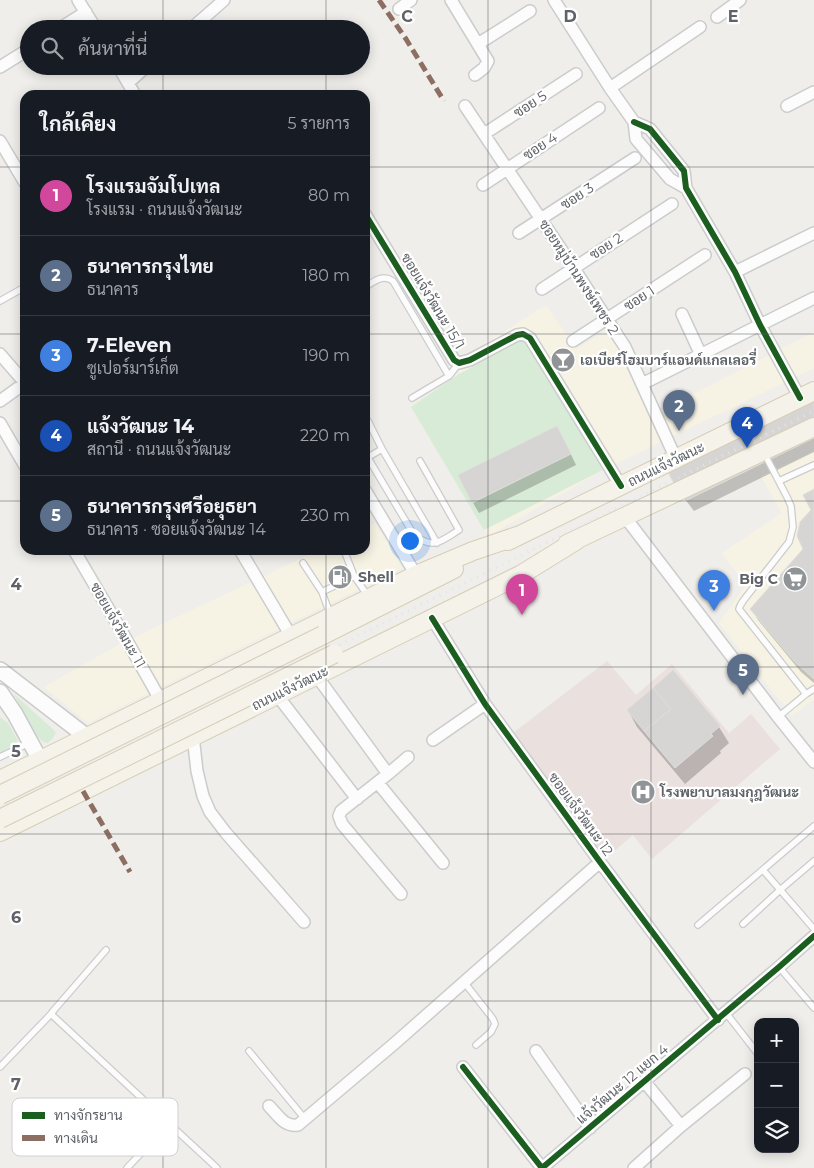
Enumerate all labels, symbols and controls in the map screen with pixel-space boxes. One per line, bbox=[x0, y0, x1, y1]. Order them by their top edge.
text: C bbox=[401, 7, 413, 26]
text: D bbox=[563, 7, 577, 26]
text: E bbox=[728, 7, 738, 26]
search box bbox=[20, 20, 370, 75]
icon: search bbox=[38, 34, 66, 62]
text: ค้นหาที่นี่ bbox=[78, 37, 147, 60]
street label: ซอย 5 bbox=[510, 86, 550, 121]
text: ใกล้เคียง bbox=[40, 111, 116, 136]
text: 5 รายการ bbox=[287, 114, 350, 133]
street label: ซอย 4 bbox=[519, 128, 561, 164]
text: โรงแรมจัมโปเทล bbox=[87, 175, 220, 198]
street label: ซอย 3 bbox=[557, 178, 597, 213]
text: 1 bbox=[53, 186, 59, 205]
text: 80 m bbox=[308, 186, 350, 205]
text: โรงแรม · ถนนแจ้งวัฒนะ bbox=[87, 200, 243, 219]
street label: ซอยหมู่บ้านพงษ์เพชร 2 bbox=[534, 216, 623, 339]
street label: ซอย 2 bbox=[586, 228, 626, 263]
street label: ซอยแจ้งวัฒนะ 15/1 bbox=[397, 250, 469, 352]
text: ธนาคารกรุงไทย bbox=[87, 255, 214, 278]
text: 2 bbox=[51, 266, 61, 285]
text: 180 m bbox=[302, 266, 350, 285]
text: ธนาคาร bbox=[87, 280, 139, 299]
street label: ซอย 1 bbox=[620, 281, 658, 315]
text: 7-Eleven bbox=[87, 334, 172, 357]
text: 3 bbox=[51, 346, 61, 365]
text: 190 m bbox=[303, 346, 350, 365]
bar icon: เอเบียร์โฮมบาร์แอนด์แกลเลอรี่ bbox=[550, 347, 576, 373]
place label: เอเบียร์โฮมบาร์แอนด์แกลเลอรี่ bbox=[580, 348, 757, 369]
text: ซูเปอร์มาร์เก็ต bbox=[87, 359, 179, 378]
pin: 2 bbox=[663, 390, 695, 431]
pin: 4 bbox=[731, 407, 763, 448]
text: แจ้งวัฒนะ 14 bbox=[87, 415, 194, 438]
text: 4 bbox=[50, 426, 62, 445]
text: 220 m bbox=[300, 426, 350, 445]
street label: ถนนแจ้งวัฒนะ bbox=[625, 438, 707, 490]
text: สถานี · ถนนแจ้งวัฒนะ bbox=[87, 440, 231, 459]
text: ธนาคารกรุงศรีอยุธยา bbox=[87, 495, 257, 518]
text: 5 bbox=[51, 506, 61, 525]
text: 230 m bbox=[300, 506, 350, 525]
text: ธนาคาร · ซอยแจ้งวัฒนะ 14 bbox=[87, 520, 266, 539]
your location bbox=[397, 528, 423, 554]
fuel station icon: Shell bbox=[327, 564, 353, 590]
supermarket icon: Big C bbox=[782, 566, 808, 592]
place label: Shell bbox=[358, 568, 394, 586]
pin: 3 bbox=[698, 570, 730, 611]
place label: Big C bbox=[739, 570, 778, 588]
pin: 1 bbox=[506, 574, 538, 615]
text: 4 bbox=[10, 575, 22, 594]
street label: ซอยแจ้งวัฒนะ 11 bbox=[86, 579, 150, 671]
pin: 5 bbox=[727, 654, 759, 695]
street label: ถนนแจ้งวัฒนะ bbox=[249, 662, 331, 714]
text: 5 bbox=[11, 742, 21, 761]
street label: ซอยแจ้งวัฒนะ 12 bbox=[545, 769, 617, 859]
hospital icon: โรงพยาบาลมงกุฎวัฒนะ bbox=[630, 779, 656, 805]
place label: โรงพยาบาลมงกุฎวัฒนะ bbox=[659, 783, 799, 803]
text: 6 bbox=[11, 908, 21, 927]
map controls bbox=[754, 1018, 799, 1153]
button: + bbox=[754, 1018, 799, 1063]
street label: แจ้งวัฒนะ 12 แยก 4 bbox=[572, 1040, 672, 1128]
button: − bbox=[754, 1063, 799, 1108]
text: 7 bbox=[11, 1075, 21, 1094]
legend bbox=[12, 1098, 178, 1156]
text: ทางจักรยาน bbox=[54, 1106, 123, 1124]
button: layers bbox=[754, 1108, 799, 1153]
text: ทางเดิน bbox=[54, 1129, 98, 1147]

